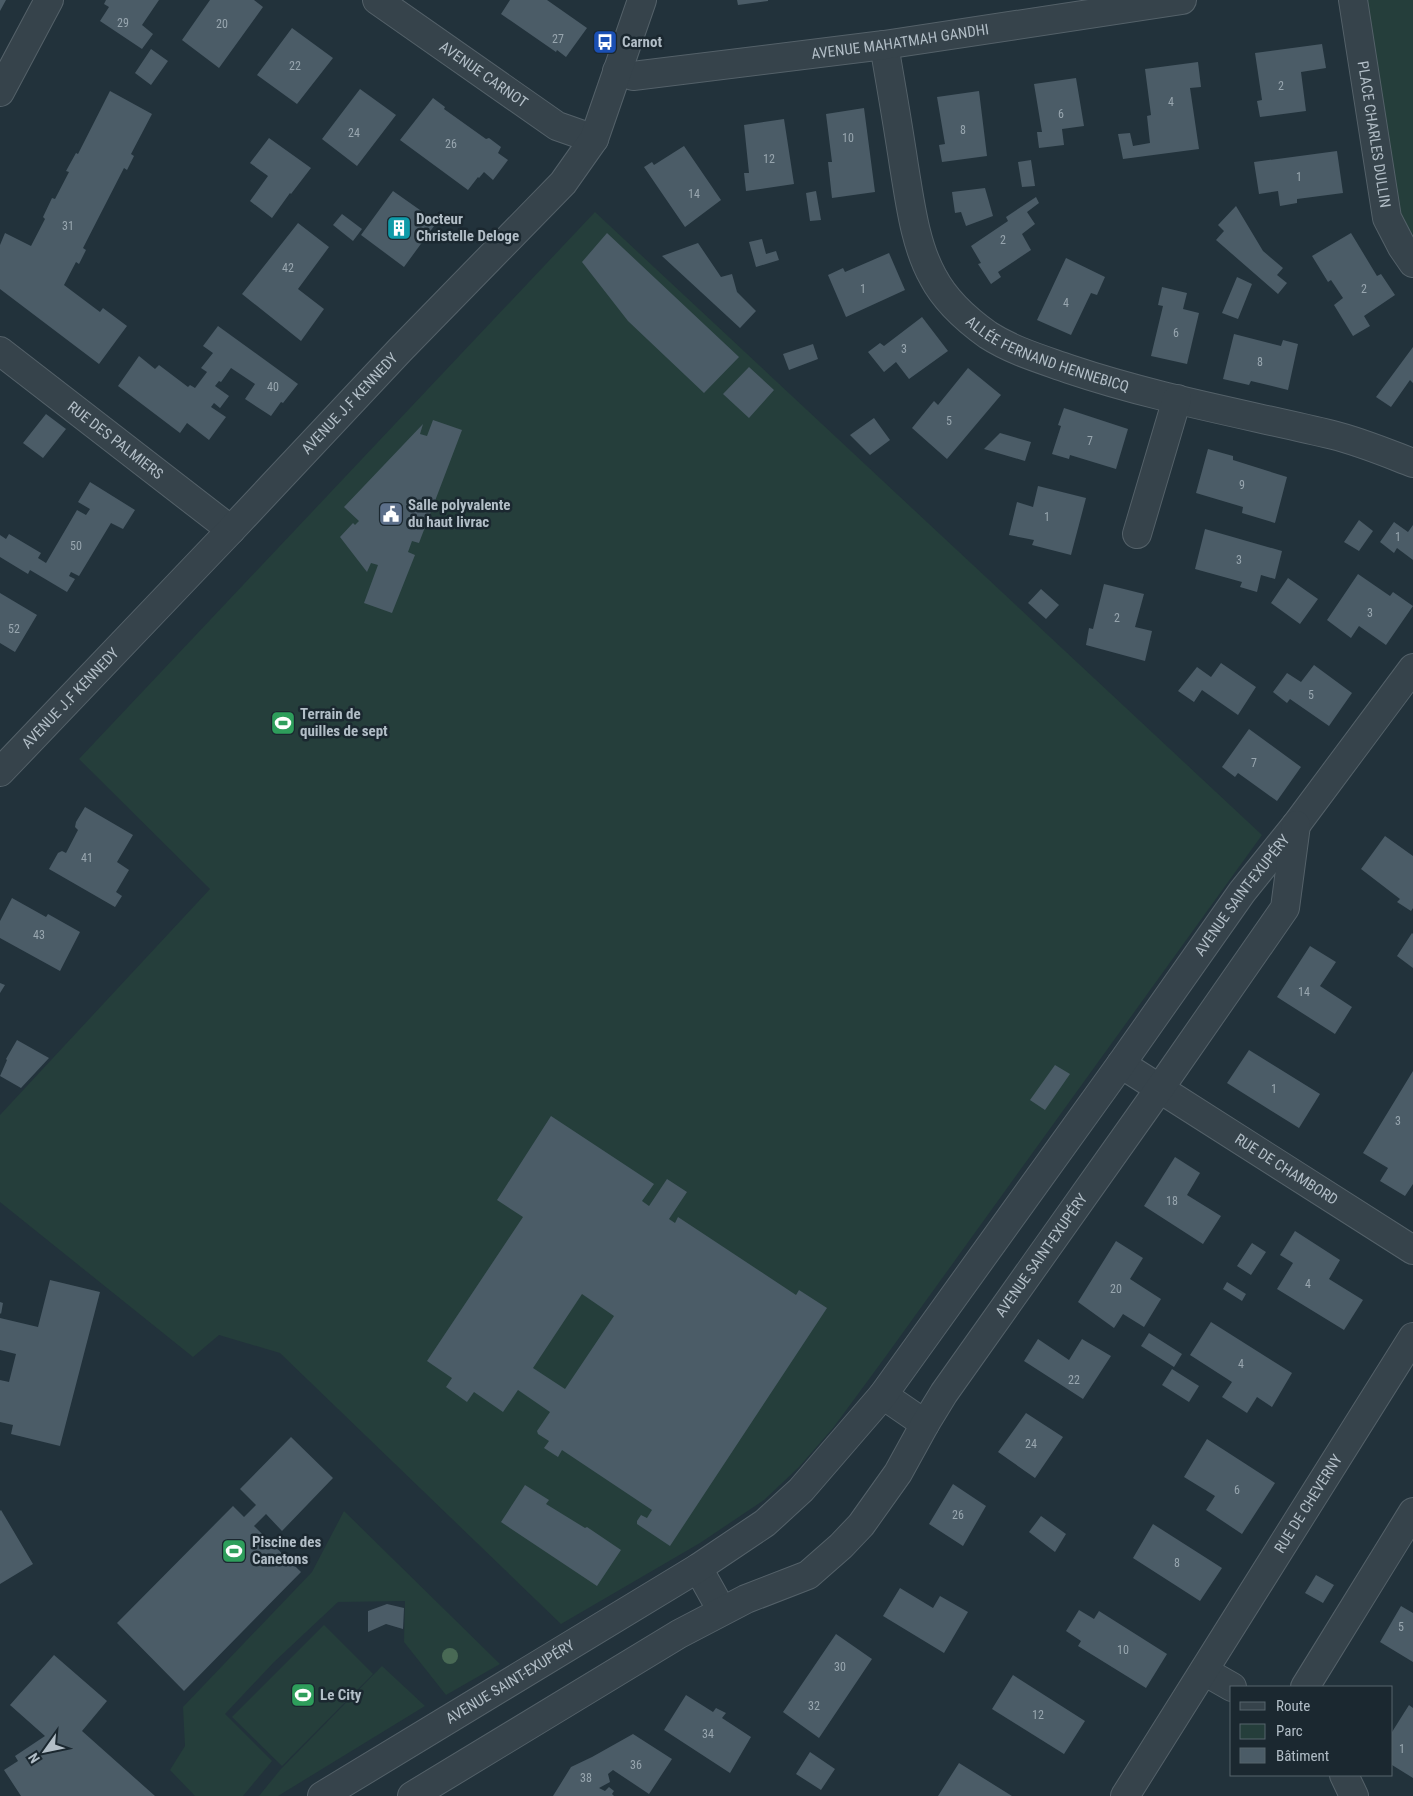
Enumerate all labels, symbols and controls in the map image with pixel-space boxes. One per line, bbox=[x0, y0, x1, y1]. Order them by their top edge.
house number: 29 bbox=[117, 16, 129, 30]
house number: 20 bbox=[216, 17, 228, 31]
street label: AVENUE MAHATMAH GANDHI bbox=[810, 20, 990, 63]
bus stop icon: Carnot bbox=[592, 29, 618, 55]
house number: 27 bbox=[552, 32, 564, 46]
place label: Carnot bbox=[622, 33, 662, 51]
street label: AVENUE CARNOT bbox=[436, 37, 531, 112]
house number: 22 bbox=[289, 59, 301, 73]
street label: PLACE CHARLES DULLIN bbox=[1354, 60, 1394, 209]
house number: 2 bbox=[1278, 79, 1284, 93]
house number: 4 bbox=[1168, 95, 1174, 109]
house number: 6 bbox=[1058, 107, 1064, 121]
house number: 8 bbox=[960, 123, 966, 137]
house number: 24 bbox=[348, 126, 360, 140]
house number: 10 bbox=[842, 131, 854, 145]
house number: 26 bbox=[445, 137, 457, 151]
house number: 12 bbox=[763, 152, 775, 166]
house number: 1 bbox=[1296, 170, 1302, 184]
house number: 14 bbox=[688, 187, 700, 201]
place label: Docteur Christelle Deloge bbox=[416, 210, 519, 245]
building icon: Docteur Christelle Deloge bbox=[386, 215, 412, 241]
house number: 31 bbox=[62, 219, 74, 233]
house number: 2 bbox=[1000, 233, 1006, 247]
house number: 42 bbox=[282, 261, 294, 275]
house number: 1 bbox=[860, 282, 866, 296]
house number: 2 bbox=[1361, 282, 1367, 296]
house number: 4 bbox=[1063, 296, 1069, 310]
street label: ALLÉE FERNAND HENNEBICQ bbox=[962, 312, 1131, 396]
house number: 6 bbox=[1173, 326, 1179, 340]
house number: 3 bbox=[901, 342, 907, 356]
street label: AVENUE J.F KENNEDY bbox=[298, 349, 402, 458]
house number: 8 bbox=[1257, 355, 1263, 369]
house number: 40 bbox=[267, 380, 279, 394]
street label: RUE DES PALMIERS bbox=[64, 398, 167, 483]
house number: 5 bbox=[946, 414, 952, 428]
house number: 7 bbox=[1087, 434, 1093, 448]
house number: 9 bbox=[1239, 478, 1245, 492]
place label: Salle polyvalente du haut livrac bbox=[408, 496, 511, 531]
public building icon: Salle polyvalente du haut livrac bbox=[378, 501, 404, 527]
house number: 1 bbox=[1044, 510, 1050, 524]
house number: 1 bbox=[1395, 530, 1401, 544]
house number: 50 bbox=[70, 539, 82, 553]
house number: 3 bbox=[1236, 553, 1242, 567]
house number: 3 bbox=[1367, 606, 1373, 620]
house number: 2 bbox=[1114, 611, 1120, 625]
house number: 52 bbox=[8, 622, 20, 636]
street label: AVENUE J.F KENNEDY bbox=[18, 644, 123, 752]
house number: 5 bbox=[1308, 688, 1314, 702]
place label: Terrain de quilles de sept bbox=[300, 705, 388, 740]
sports icon: Terrain de quilles de sept bbox=[270, 710, 296, 736]
house number: 7 bbox=[1251, 756, 1257, 770]
street label: AVENUE SAINT-EXUPÉRY bbox=[1191, 831, 1294, 960]
house number: 41 bbox=[81, 851, 93, 865]
house number: 43 bbox=[33, 928, 45, 942]
house number: 14 bbox=[1298, 985, 1310, 999]
house number: 1 bbox=[1271, 1082, 1277, 1096]
house number: 3 bbox=[1395, 1114, 1401, 1128]
street label: RUE DE CHAMBORD bbox=[1231, 1130, 1341, 1209]
street label: AVENUE SAINT-EXUPÉRY bbox=[992, 1190, 1091, 1321]
house number: 18 bbox=[1166, 1194, 1178, 1208]
house number: 4 bbox=[1305, 1277, 1311, 1291]
house number: 20 bbox=[1110, 1282, 1122, 1296]
house number: 4 bbox=[1238, 1357, 1244, 1371]
house number: 22 bbox=[1068, 1373, 1080, 1387]
house number: 24 bbox=[1025, 1437, 1037, 1451]
street label: RUE DE CHEVERNY bbox=[1271, 1451, 1346, 1556]
house number: 6 bbox=[1234, 1483, 1240, 1497]
house number: 26 bbox=[952, 1508, 964, 1522]
place label: Piscine des Canetons bbox=[252, 1533, 321, 1568]
sports icon: Piscine des Canetons bbox=[221, 1538, 247, 1564]
house number: 8 bbox=[1174, 1556, 1180, 1570]
house number: 5 bbox=[1398, 1620, 1404, 1634]
street label: AVENUE SAINT-EXUPÉRY bbox=[443, 1636, 578, 1728]
house number: 10 bbox=[1117, 1643, 1129, 1657]
house number: 30 bbox=[834, 1660, 846, 1674]
sports icon: Le City bbox=[290, 1682, 316, 1708]
place label: Le City bbox=[320, 1686, 362, 1704]
legend bbox=[1230, 1686, 1393, 1776]
text: Route bbox=[1276, 1697, 1310, 1715]
house number: 32 bbox=[808, 1699, 820, 1713]
house number: 12 bbox=[1032, 1708, 1044, 1722]
text: Parc bbox=[1276, 1722, 1303, 1740]
north arrow bbox=[20, 1726, 70, 1776]
house number: 34 bbox=[702, 1727, 714, 1741]
house number: 1 bbox=[1399, 1742, 1405, 1756]
text: Bâtiment bbox=[1276, 1747, 1329, 1765]
text: N bbox=[25, 1750, 43, 1766]
house number: 36 bbox=[630, 1758, 642, 1772]
house number: 38 bbox=[580, 1771, 592, 1785]

